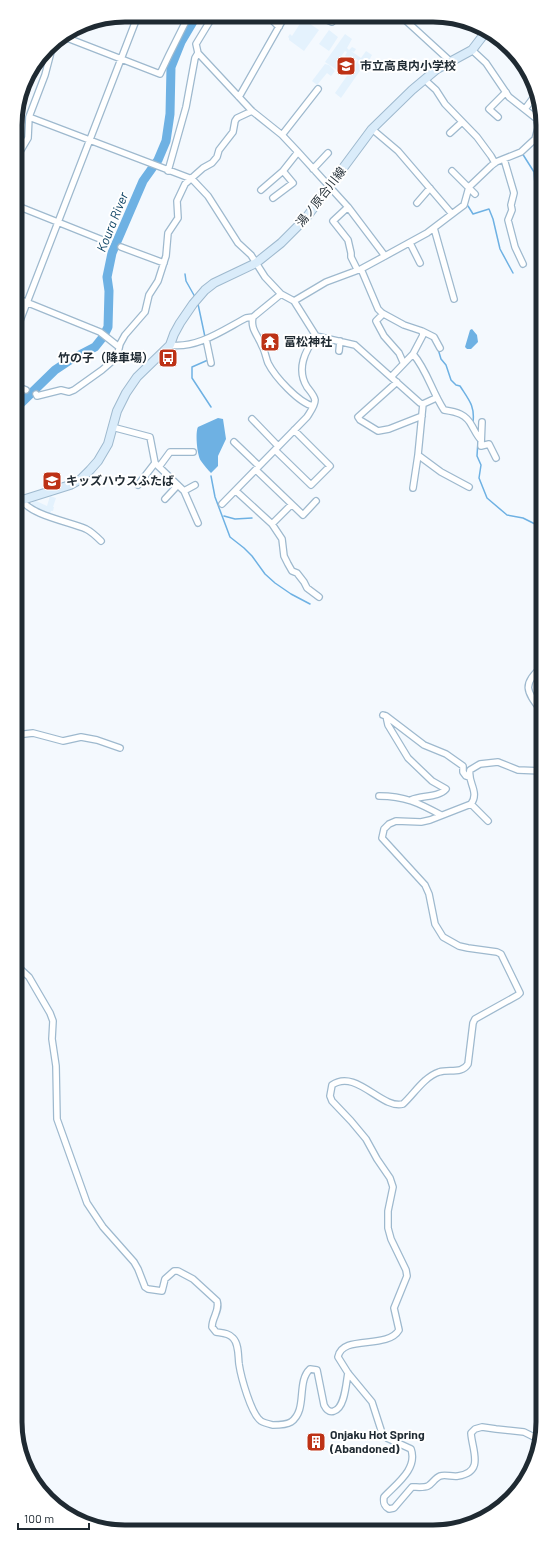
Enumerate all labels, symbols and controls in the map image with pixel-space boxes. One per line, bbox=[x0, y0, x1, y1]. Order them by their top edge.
school or university icon: 市立高良内小学校 bbox=[335, 55, 357, 77]
place label: 市立高良内小学校 bbox=[360, 58, 456, 72]
street label: 湯ノ原合川線 bbox=[293, 164, 348, 229]
water label: Koura River bbox=[93, 189, 131, 254]
temple icon: 富松神社 bbox=[259, 331, 281, 353]
place label: 富松神社 bbox=[284, 334, 332, 348]
bus stop icon: 竹の子（降車場） bbox=[157, 347, 179, 369]
place label: 竹の子（降車場） bbox=[58, 350, 154, 364]
school or university icon: キッズハウスふたば bbox=[41, 470, 63, 492]
place label: キッズハウスふたば bbox=[66, 473, 174, 487]
place label: Onjaku Hot Spring (Abandoned) bbox=[329, 1427, 425, 1455]
building icon: Onjaku Hot Spring (Abandoned) bbox=[305, 1431, 327, 1453]
scale bar bbox=[18, 1505, 89, 1531]
text: 100 m bbox=[24, 1511, 54, 1525]

